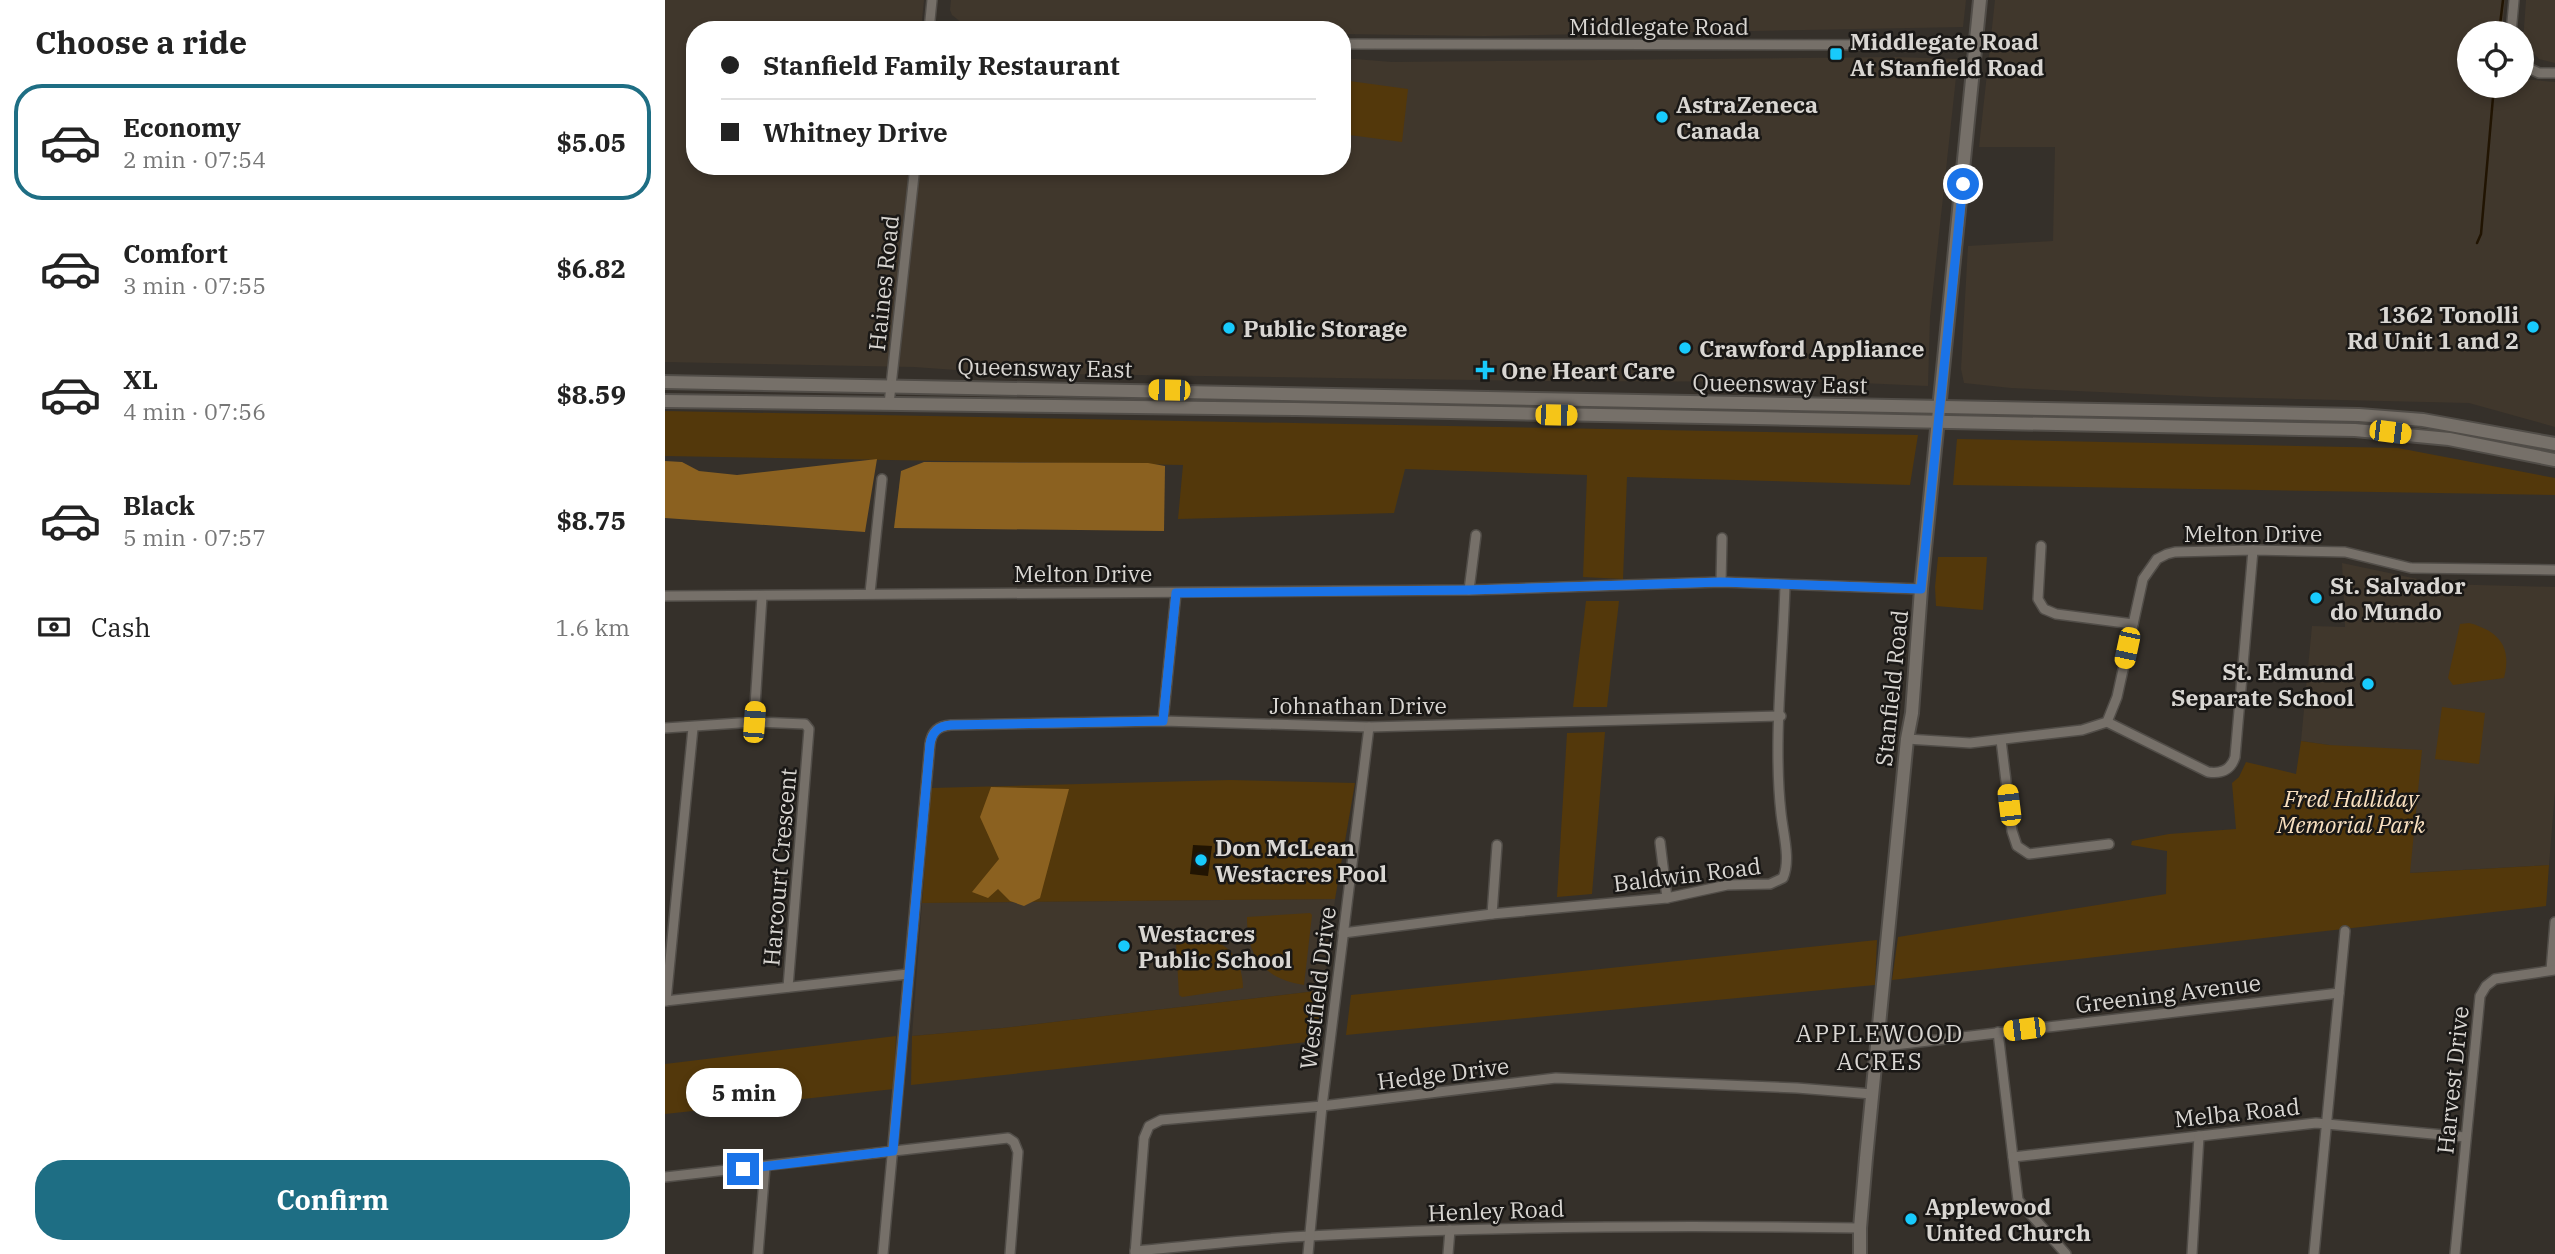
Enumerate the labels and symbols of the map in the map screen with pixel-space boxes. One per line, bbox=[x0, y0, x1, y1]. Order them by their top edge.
street label: Middlegate Road bbox=[1569, 11, 1749, 41]
place label: Middlegate Road At Stanfield Road bbox=[1850, 26, 2044, 82]
marker: Middlegate Road At Stanfield Road bbox=[1828, 46, 1844, 62]
place label: AstraZeneca Canada bbox=[1676, 89, 1818, 145]
marker: AstraZeneca Canada bbox=[1654, 109, 1670, 125]
route start bbox=[1947, 168, 1979, 200]
street label: Haines Road bbox=[861, 214, 905, 352]
place label: 1362 Tonolli Rd Unit 1 and 2 bbox=[2347, 299, 2519, 355]
place label: Public Storage bbox=[1243, 313, 1408, 343]
marker: 1362 Tonolli Rd Unit 1 and 2 bbox=[2525, 319, 2541, 335]
marker: Public Storage bbox=[1221, 320, 1237, 336]
place label: Crawford Appliance bbox=[1699, 333, 1925, 363]
marker: Crawford Appliance bbox=[1677, 340, 1693, 356]
street label: Queensway East bbox=[957, 350, 1133, 384]
place label: One Heart Care bbox=[1501, 355, 1675, 385]
marker: One Heart Care bbox=[1475, 360, 1495, 380]
street label: Queensway East bbox=[1692, 366, 1868, 400]
car bbox=[1148, 379, 1191, 401]
car bbox=[1535, 404, 1578, 426]
car bbox=[2368, 419, 2413, 445]
street label: Melton Drive bbox=[2184, 518, 2322, 548]
street label: Melton Drive bbox=[1014, 558, 1152, 588]
place label: St. Salvador do Mundo bbox=[2330, 570, 2466, 626]
marker: St. Salvador do Mundo bbox=[2308, 590, 2324, 606]
street label: Stanfield Road bbox=[1868, 608, 1914, 768]
car bbox=[2113, 625, 2142, 671]
place label: St. Edmund Separate School bbox=[2171, 656, 2354, 712]
marker: St. Edmund Separate School bbox=[2360, 676, 2376, 692]
street label: Johnathan Drive bbox=[1269, 690, 1447, 720]
car bbox=[743, 700, 766, 744]
street label: Harcourt Crescent bbox=[755, 767, 803, 967]
car bbox=[1997, 783, 2022, 827]
park label: Fred Halliday Memorial Park bbox=[2276, 783, 2426, 839]
place label: Don McLean Westacres Pool bbox=[1215, 832, 1387, 888]
street label: Baldwin Road bbox=[1611, 850, 1763, 898]
marker: Don McLean Westacres Pool bbox=[1193, 852, 1209, 868]
street label: Westfield Drive bbox=[1292, 905, 1342, 1071]
place label: Westacres Public School bbox=[1138, 918, 1292, 974]
marker: Westacres Public School bbox=[1116, 938, 1132, 954]
street label: Greening Avenue bbox=[2073, 967, 2263, 1019]
street label: Harvest Drive bbox=[2429, 1005, 2475, 1155]
car bbox=[2002, 1016, 2047, 1042]
district label: APPLEWOOD ACRES bbox=[1796, 1017, 1964, 1077]
street label: Hedge Drive bbox=[1375, 1050, 1511, 1096]
callout: 5 min bbox=[685, 1068, 801, 1116]
street label: Melba Road bbox=[2173, 1090, 2301, 1134]
route end bbox=[727, 1153, 759, 1185]
place label: Applewood United Church bbox=[1925, 1191, 2091, 1247]
street label: Henley Road bbox=[1427, 1193, 1565, 1227]
marker: Applewood United Church bbox=[1903, 1211, 1919, 1227]

